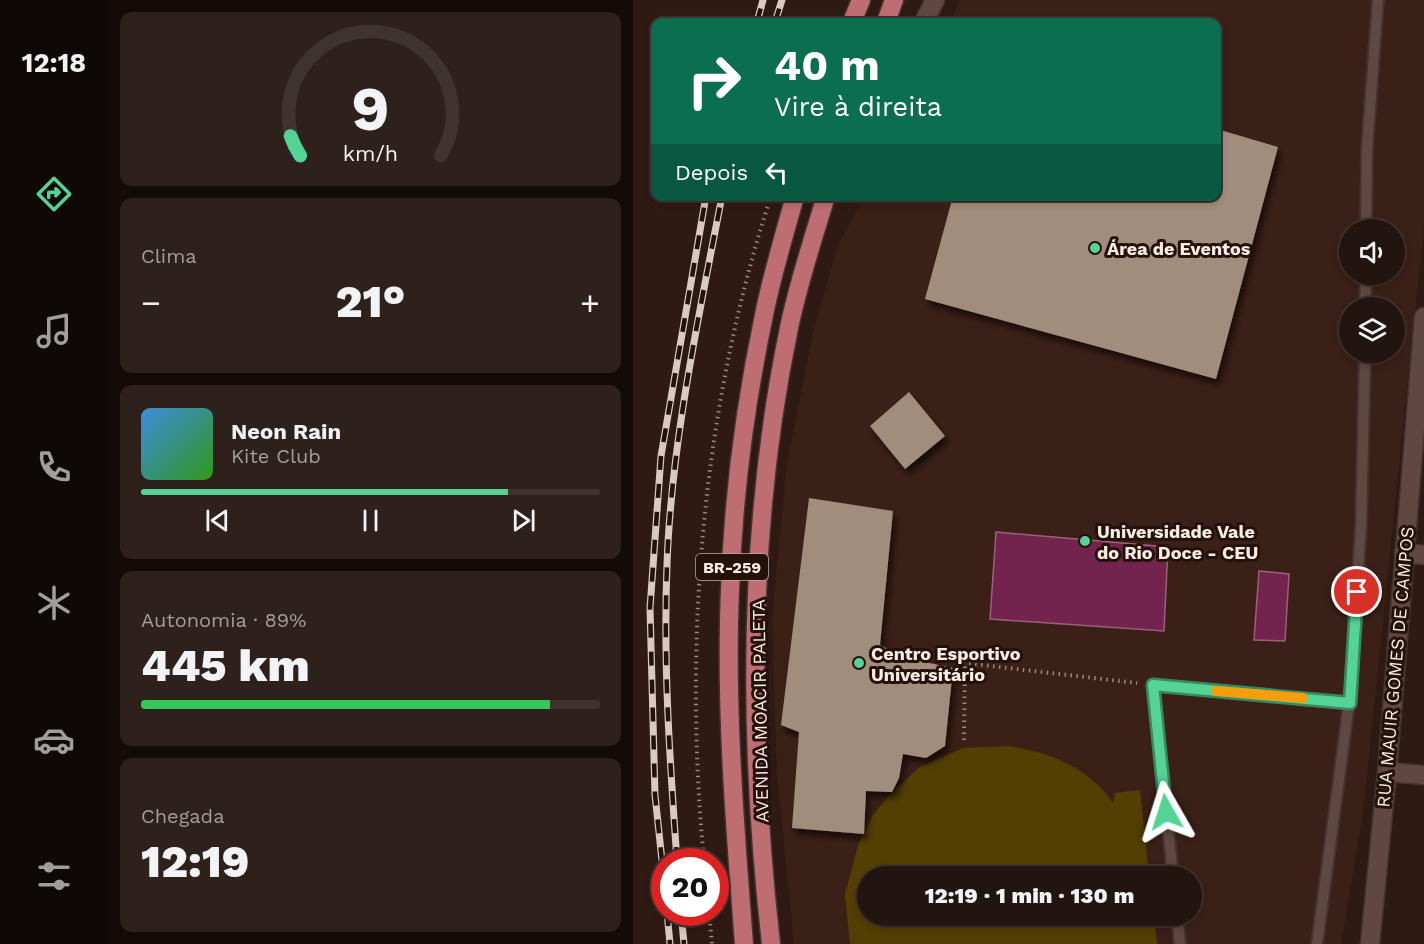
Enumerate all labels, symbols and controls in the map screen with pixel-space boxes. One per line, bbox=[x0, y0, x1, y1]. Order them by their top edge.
text: 40 m bbox=[774, 41, 880, 90]
icon: right bbox=[675, 42, 753, 120]
text: 12:18 bbox=[22, 47, 86, 79]
text: 9 bbox=[351, 72, 390, 145]
text: Vire à direita bbox=[774, 91, 942, 123]
text: km/h bbox=[343, 142, 398, 167]
icon: left bbox=[760, 156, 793, 189]
text: Depois bbox=[675, 160, 748, 185]
icon: directions bbox=[33, 173, 75, 215]
map controls bbox=[1339, 219, 1405, 363]
button: sound bbox=[1339, 219, 1405, 285]
place label: Área de Eventos bbox=[1107, 238, 1251, 259]
marker: Área de Eventos bbox=[1088, 241, 1102, 255]
text: Clima bbox=[141, 244, 197, 268]
text: 21° bbox=[336, 275, 405, 328]
text: − bbox=[141, 283, 161, 322]
text: + bbox=[580, 283, 600, 322]
button: layers bbox=[1339, 297, 1405, 363]
icon: music bbox=[33, 310, 75, 352]
text: Neon Rain bbox=[231, 419, 341, 444]
text: Kite Club bbox=[231, 444, 321, 468]
icon: phone bbox=[33, 446, 75, 488]
icon: previous bbox=[201, 504, 234, 537]
icon: pause bbox=[354, 504, 387, 537]
icon: next bbox=[507, 504, 540, 537]
place label: Universidade Vale do Rio Doce - CEU bbox=[1097, 521, 1258, 563]
street label: RUA MAUIR GOMES DE CAMPOS bbox=[1372, 526, 1418, 808]
marker: Universidade Vale do Rio Doce - CEU bbox=[1078, 534, 1092, 548]
road number: BR-259 bbox=[696, 554, 768, 580]
pin bbox=[1331, 566, 1382, 617]
icon: arrive bbox=[1340, 575, 1373, 608]
icon: climate bbox=[33, 582, 75, 624]
street label: AVENIDA MOACIR PALETA bbox=[748, 599, 772, 823]
text: Autonomia · 89% bbox=[141, 608, 306, 632]
text: 445 km bbox=[141, 639, 310, 692]
place label: Centro Esportivo Universitário bbox=[871, 643, 1021, 685]
marker: Centro Esportivo Universitário bbox=[852, 656, 866, 670]
icon: car bbox=[33, 719, 75, 761]
position arrow bbox=[1134, 780, 1198, 844]
text: Chegada bbox=[141, 804, 224, 828]
text: 12:19 bbox=[141, 835, 250, 888]
speed limit sign: 20 bbox=[651, 848, 729, 926]
icon: filters bbox=[33, 855, 75, 897]
text: 12:19 · 1 min · 130 m bbox=[925, 883, 1134, 908]

